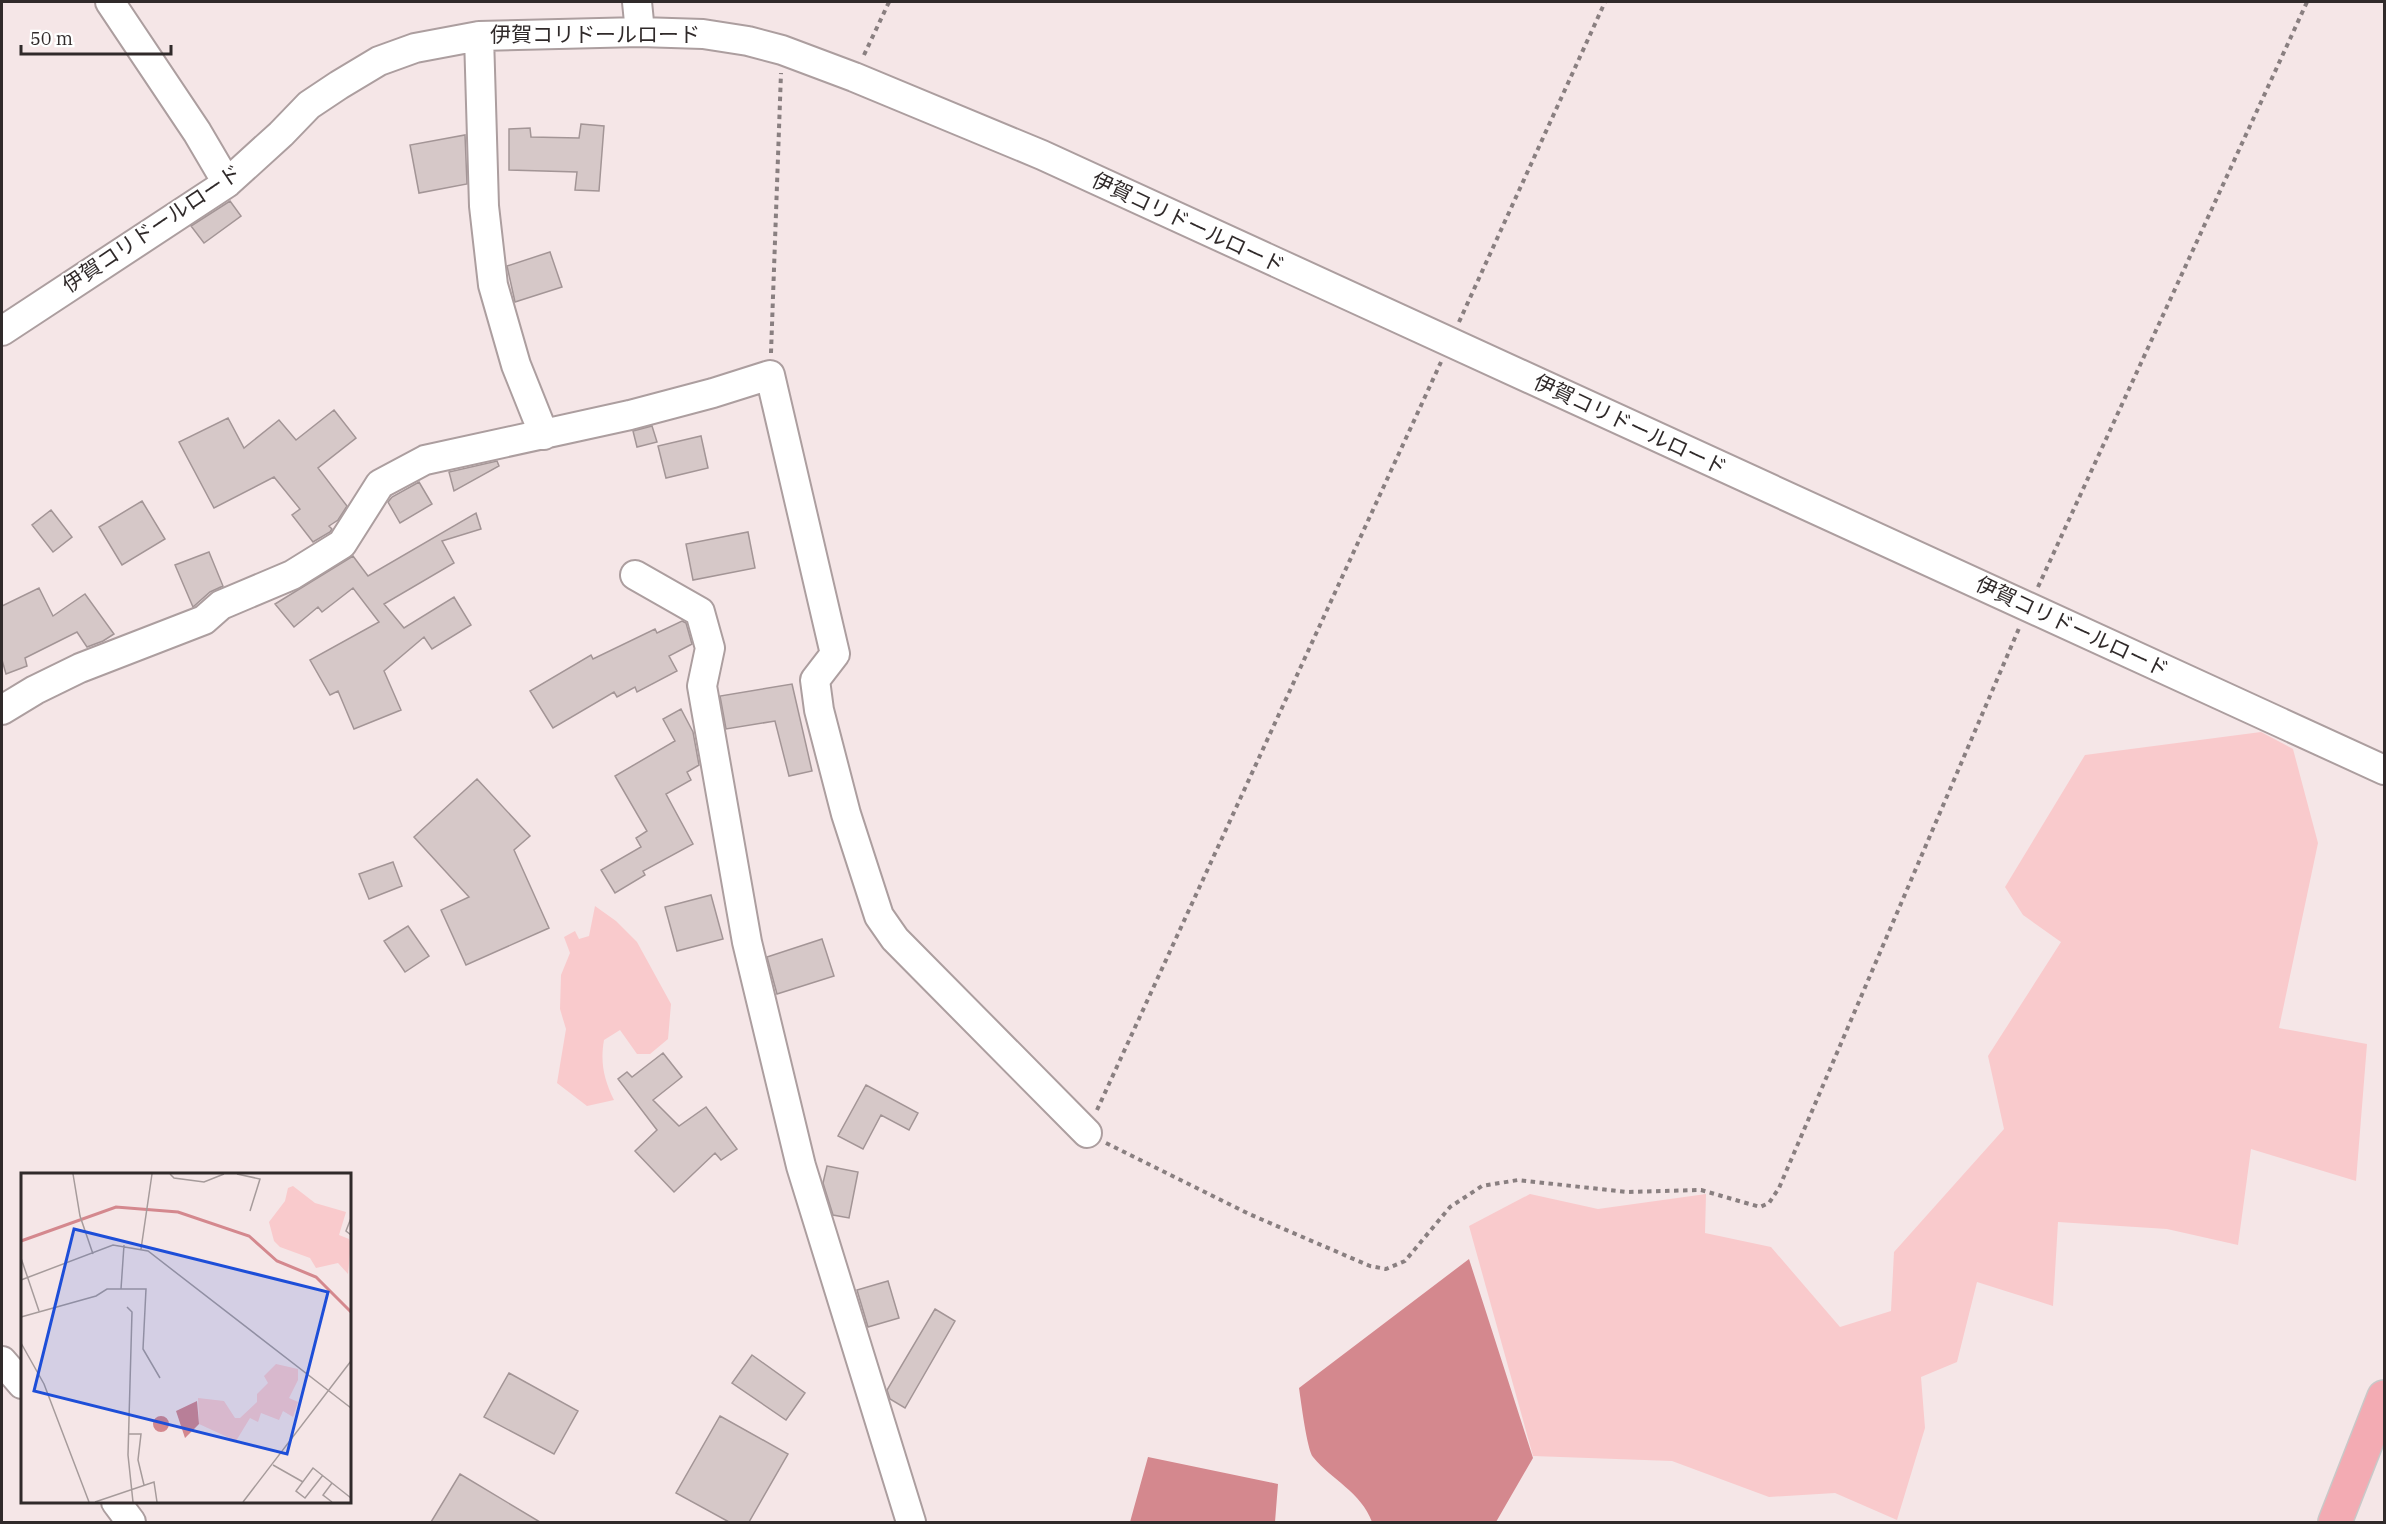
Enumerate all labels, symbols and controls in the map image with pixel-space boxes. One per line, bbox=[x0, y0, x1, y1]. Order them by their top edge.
scale bar bbox=[21, 18, 171, 56]
street label: 伊賀コリドールロード bbox=[490, 20, 700, 48]
text: 50 m bbox=[30, 27, 73, 50]
street label: 伊賀コリドールロード bbox=[57, 158, 246, 298]
street label: 伊賀コリドールロード bbox=[1087, 165, 1290, 279]
street label: 伊賀コリドールロード bbox=[1529, 367, 1732, 481]
street label: 伊賀コリドールロード bbox=[1971, 569, 2174, 683]
inset map bbox=[21, 1173, 351, 1503]

